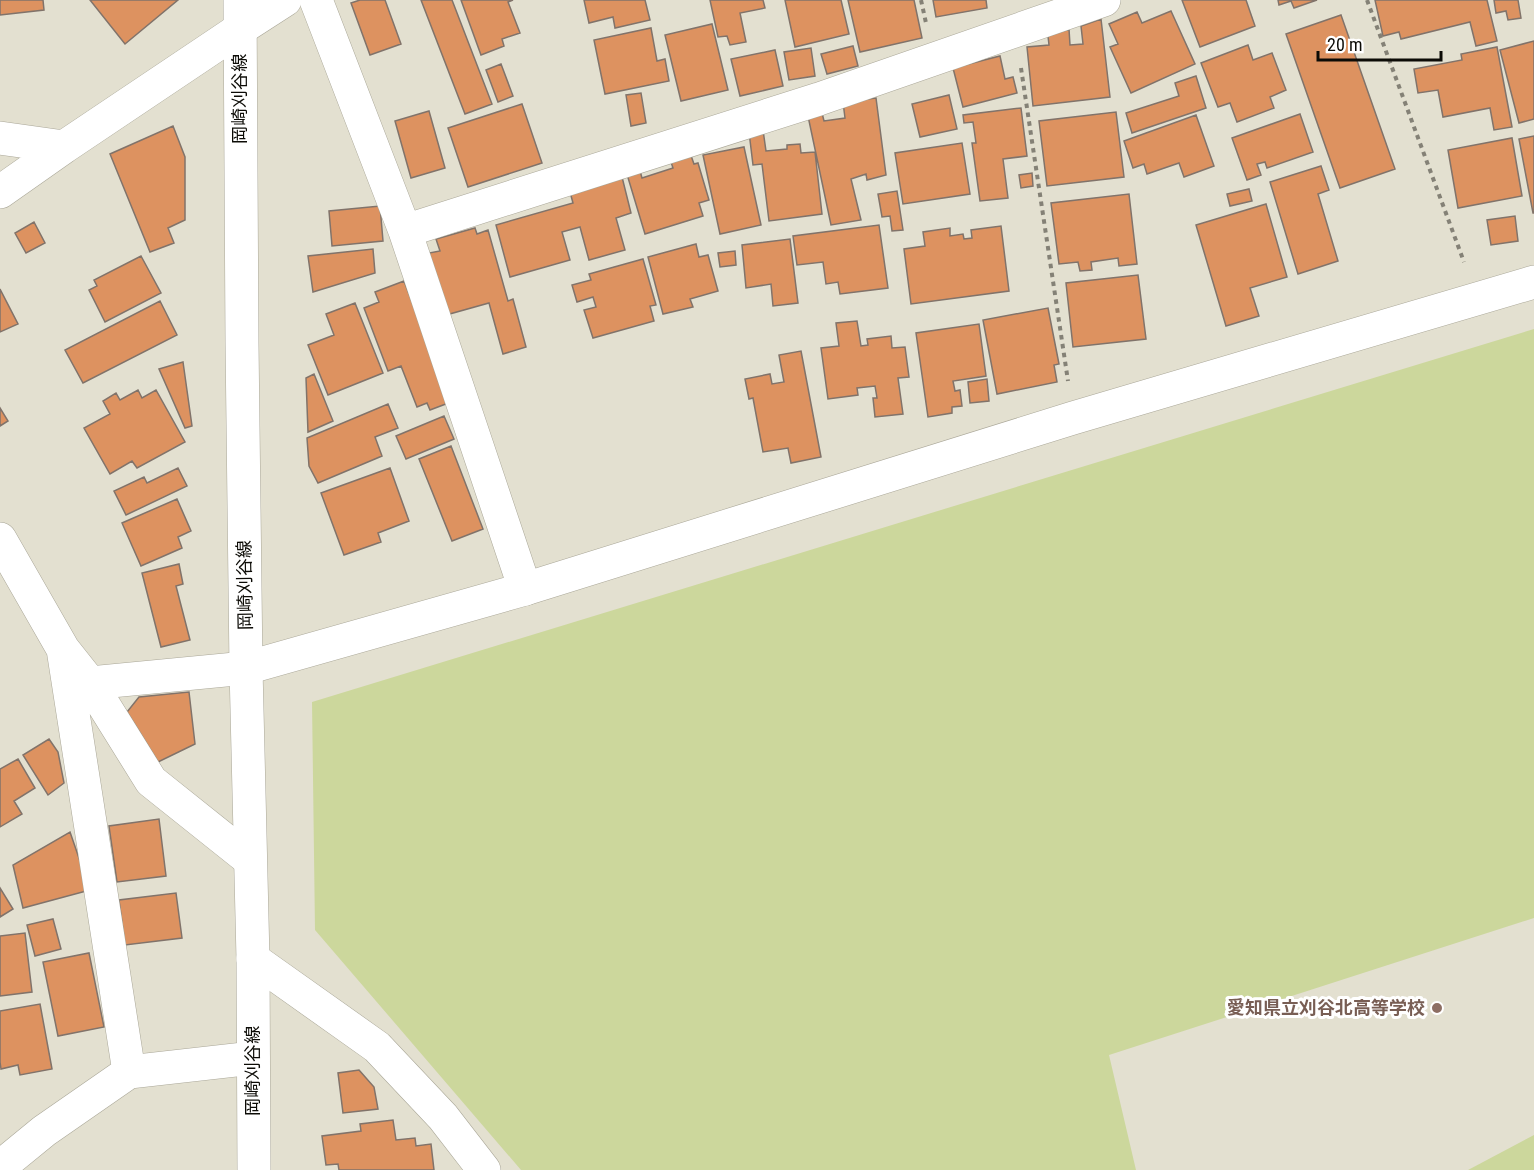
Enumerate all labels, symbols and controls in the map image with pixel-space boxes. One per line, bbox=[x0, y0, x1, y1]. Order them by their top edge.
scale bar bbox=[1318, 24, 1441, 62]
text: 20 m bbox=[1327, 34, 1362, 55]
street label: 岡崎刈谷線 bbox=[229, 54, 250, 144]
street label: 岡崎刈谷線 bbox=[233, 540, 256, 630]
place label: 愛知県立刈谷北高等学校 bbox=[1227, 997, 1425, 1018]
marker: 愛知県立刈谷北高等学校 bbox=[1430, 1001, 1444, 1015]
street label: 岡崎刈谷線 bbox=[242, 1026, 263, 1116]

